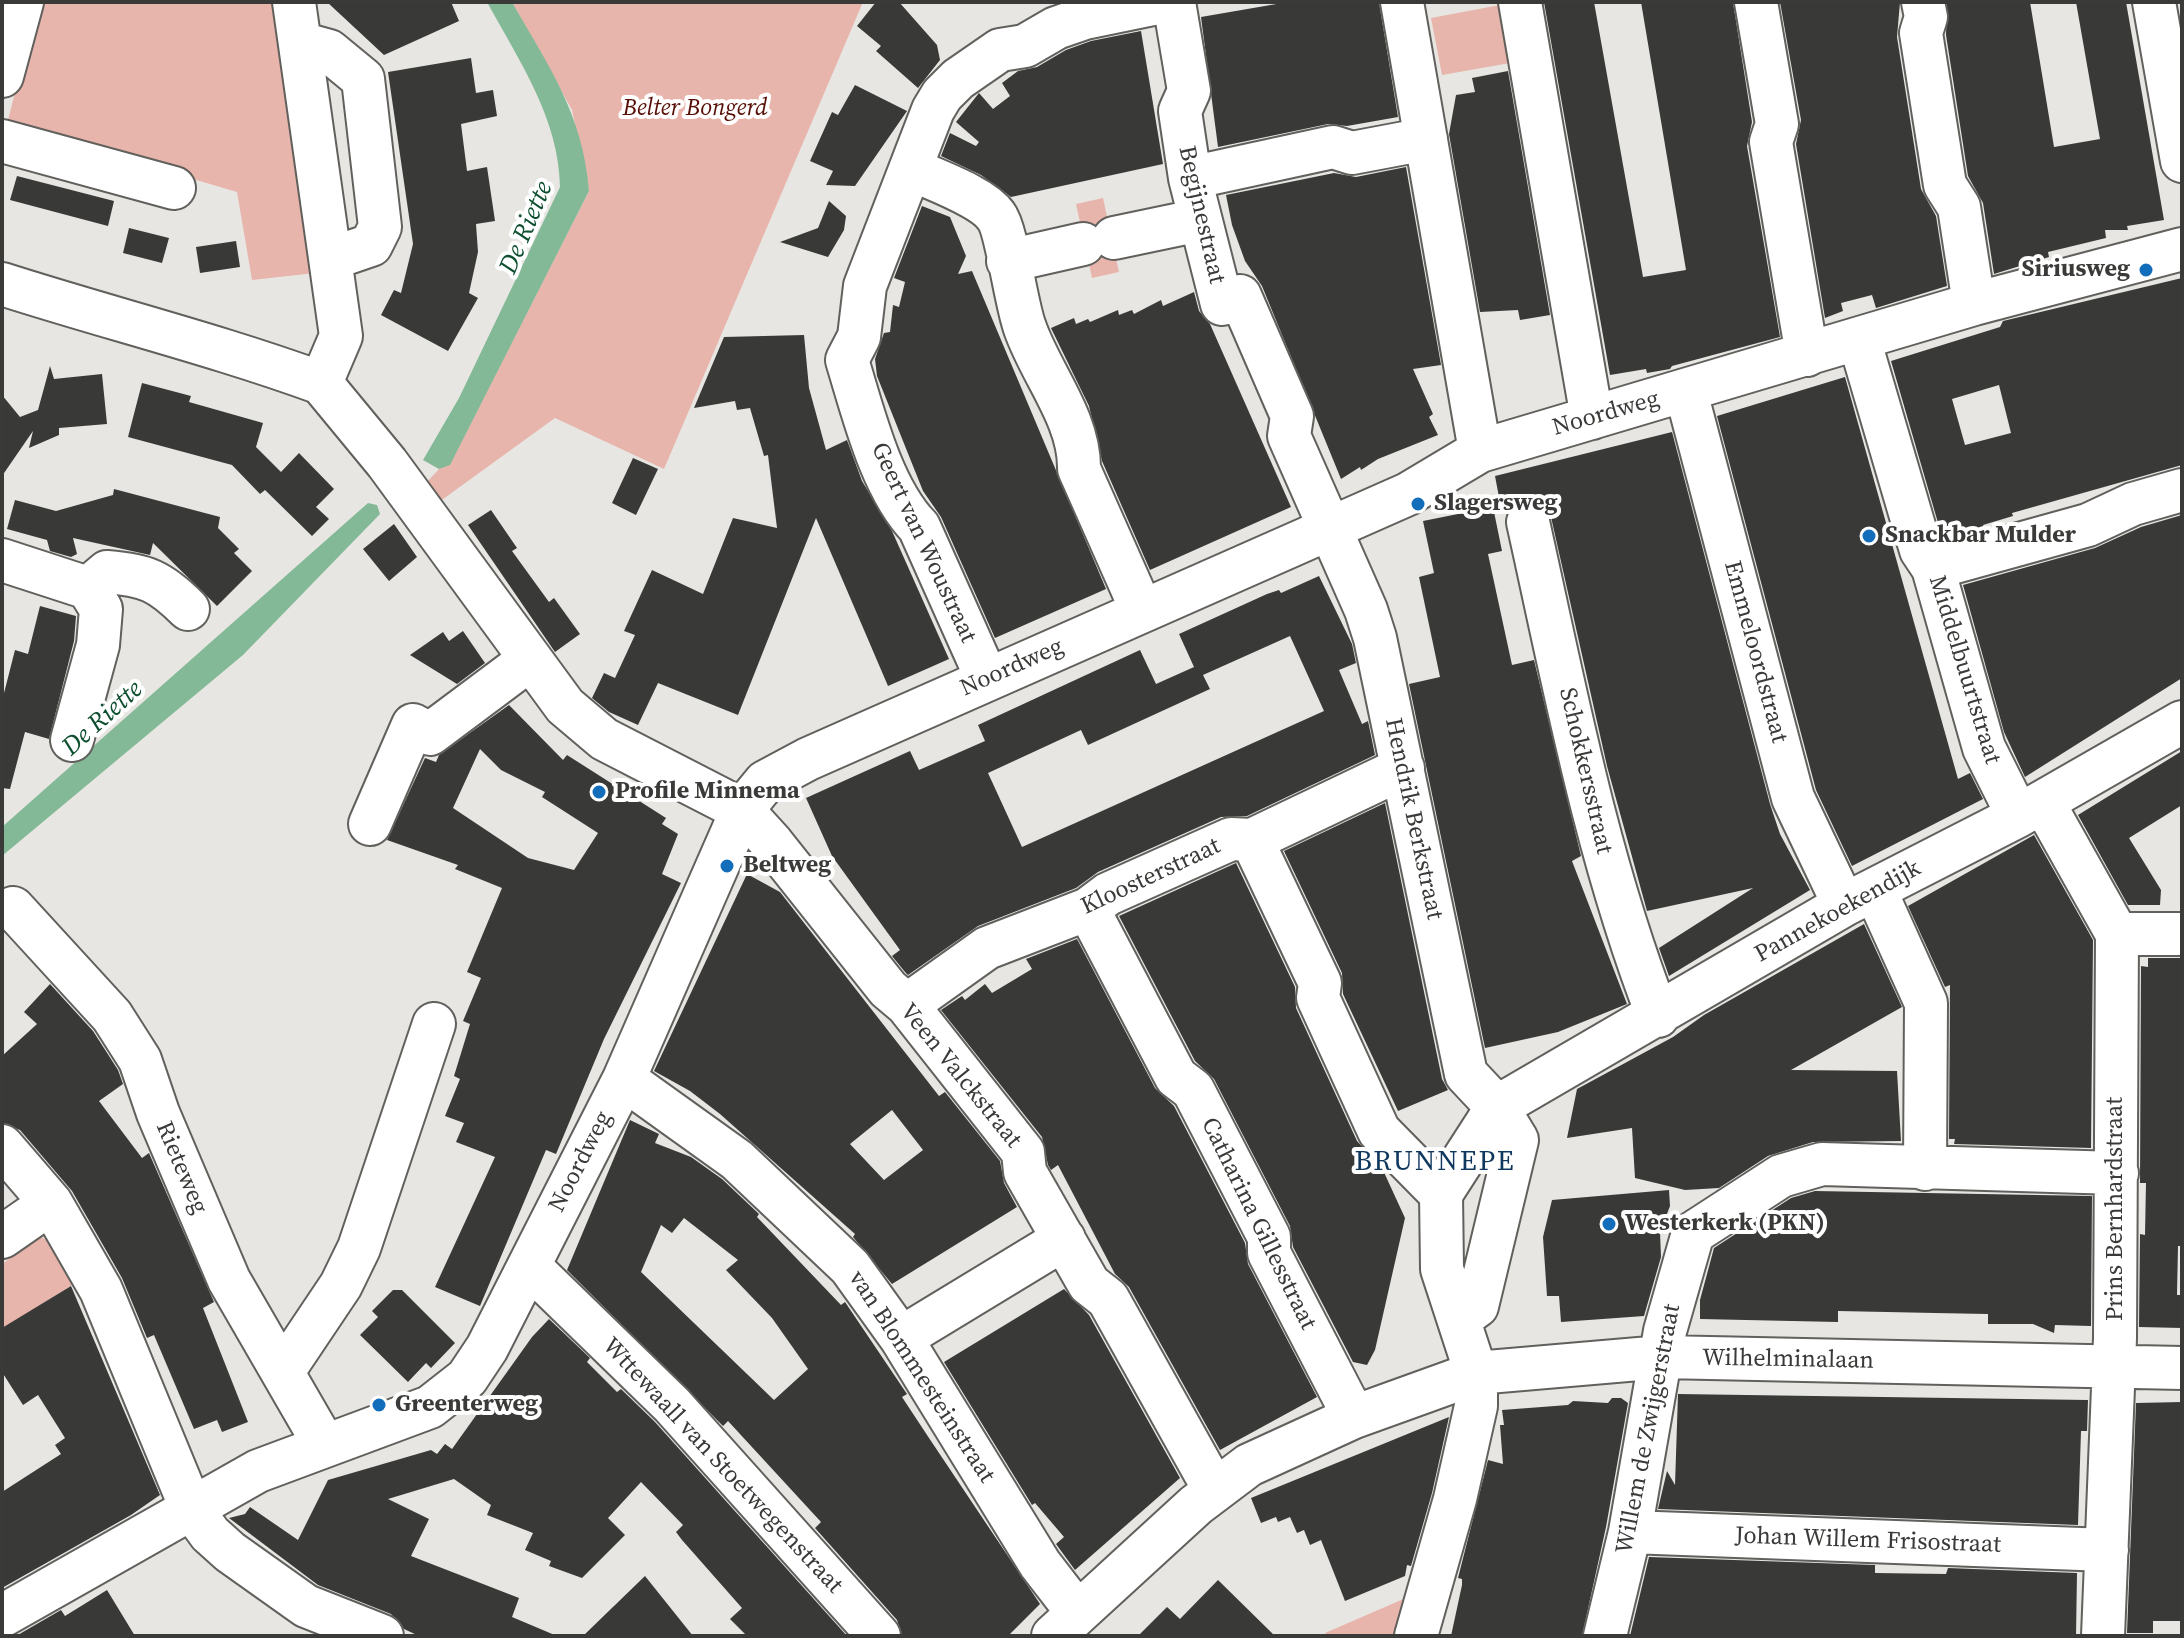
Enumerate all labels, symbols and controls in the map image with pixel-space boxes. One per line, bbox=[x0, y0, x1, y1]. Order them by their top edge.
park label: Belter Bongerd bbox=[622, 95, 768, 123]
street label: Begijnestraat bbox=[1171, 143, 1231, 287]
water label: De Riette bbox=[494, 177, 560, 279]
place label: Siriusweg bbox=[2021, 256, 2130, 284]
marker: Siriusweg bbox=[2137, 261, 2155, 279]
street label: Noordweg bbox=[1549, 385, 1663, 443]
street label: Geert van Woustraat bbox=[864, 438, 982, 648]
place label: Slagersweg bbox=[1434, 490, 1558, 518]
marker: Slagersweg bbox=[1409, 495, 1427, 513]
place label: Snackbar Mulder bbox=[1885, 522, 2076, 550]
marker: Snackbar Mulder bbox=[1860, 527, 1878, 545]
street label: Emmeloordstraat bbox=[1717, 558, 1793, 746]
street label: Middelbuurtstraat bbox=[1922, 572, 2006, 768]
street label: Noordweg bbox=[956, 633, 1068, 703]
water label: De Riette bbox=[56, 675, 150, 763]
street label: Schokkersstraat bbox=[1552, 685, 1618, 857]
street label: Hendrik Berkstraat bbox=[1378, 716, 1448, 922]
place label: Profile Minnema bbox=[615, 778, 800, 806]
marker: Profile Minnema bbox=[590, 783, 608, 801]
street label: Kloosterstraat bbox=[1077, 832, 1225, 922]
place label: Beltweg bbox=[743, 852, 831, 880]
street label: Pannekoekendijk bbox=[1750, 855, 1926, 969]
marker: Beltweg bbox=[718, 857, 736, 875]
street label: Veen Valckstraat bbox=[893, 998, 1027, 1154]
street label: Prins Bernhardstraat bbox=[2102, 1097, 2130, 1321]
street label: Noordweg bbox=[543, 1107, 619, 1217]
street label: Catharina Gillesstraat bbox=[1194, 1113, 1322, 1335]
street label: Rieteweg bbox=[149, 1118, 213, 1218]
district label: BRUNNEPE bbox=[1354, 1146, 1516, 1180]
place label: Westerkerk (PKN) bbox=[1625, 1210, 1825, 1238]
marker: Westerkerk (PKN) bbox=[1600, 1215, 1618, 1233]
street label: van Blommesteinstraat bbox=[842, 1266, 1000, 1488]
street label: Willem de Zwijgerstraat bbox=[1611, 1302, 1687, 1556]
street label: Wttewaall van Stoetwegenstraat bbox=[596, 1332, 848, 1600]
street label: Wilhelminalaan bbox=[1702, 1344, 1874, 1376]
place label: Greenterweg bbox=[395, 1391, 538, 1419]
marker: Greenterweg bbox=[370, 1396, 388, 1414]
street label: Johan Willem Frisostraat bbox=[1734, 1522, 2002, 1560]

